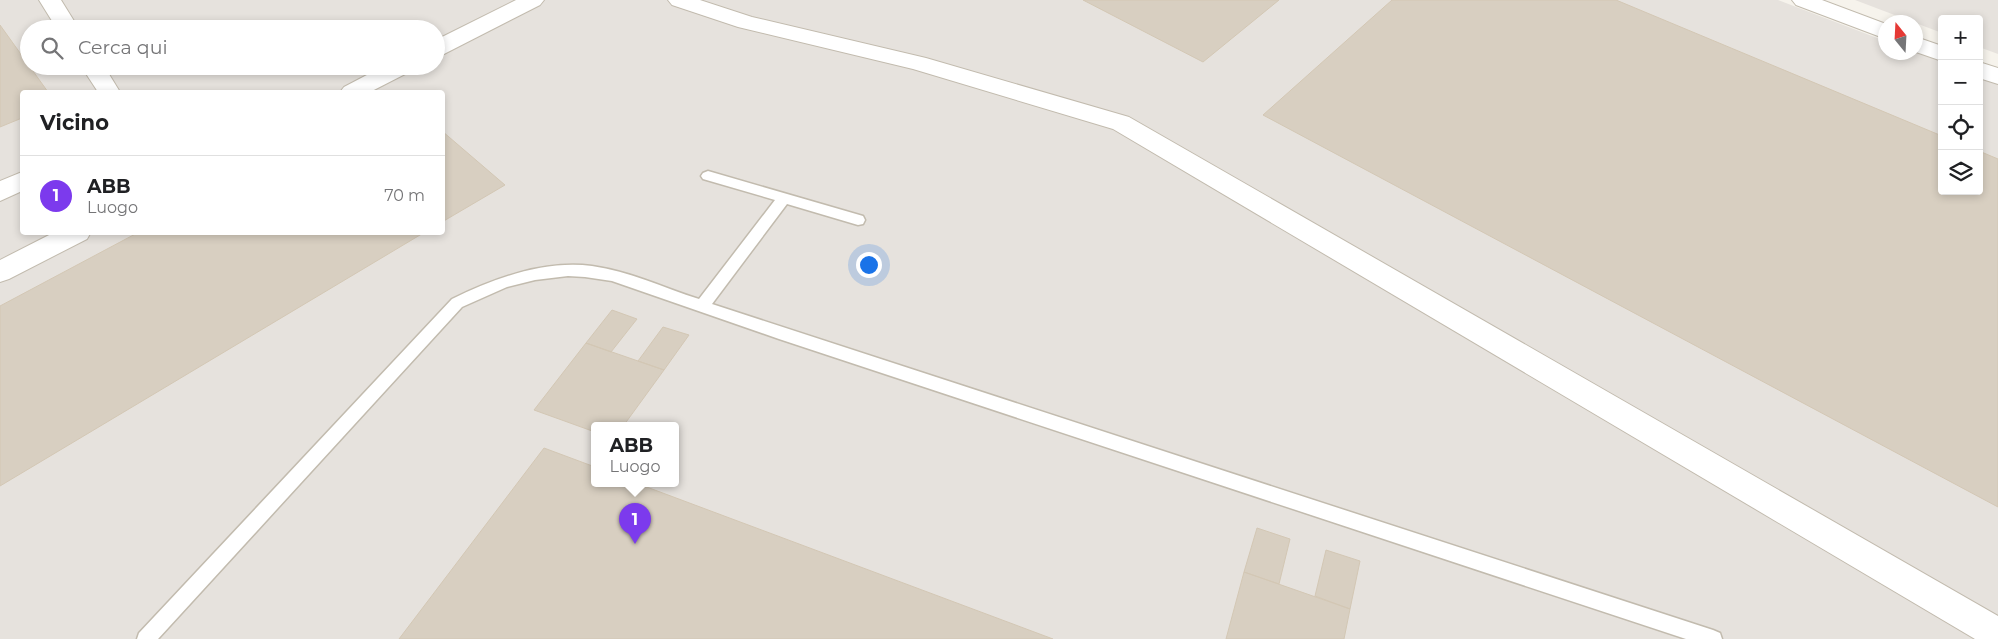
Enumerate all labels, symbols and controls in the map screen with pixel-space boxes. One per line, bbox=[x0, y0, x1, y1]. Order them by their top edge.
north arrow bbox=[1878, 15, 1923, 60]
map controls bbox=[1938, 15, 1983, 195]
button: + bbox=[1938, 15, 1983, 60]
search box bbox=[20, 20, 445, 75]
icon: search bbox=[38, 34, 66, 62]
text: Cerca qui bbox=[78, 36, 168, 59]
button: − bbox=[1938, 60, 1983, 105]
button: locate bbox=[1938, 105, 1983, 150]
text: Vicino bbox=[40, 110, 109, 135]
button: layers bbox=[1938, 150, 1983, 195]
text: ABB bbox=[87, 175, 131, 198]
text: 1 bbox=[53, 186, 59, 205]
text: 70 m bbox=[384, 186, 425, 205]
text: Luogo bbox=[87, 198, 138, 217]
your location bbox=[856, 252, 882, 278]
popup bbox=[591, 422, 679, 487]
text: ABB bbox=[609, 434, 653, 457]
text: Luogo bbox=[609, 457, 661, 476]
pin: 1 bbox=[619, 503, 651, 544]

